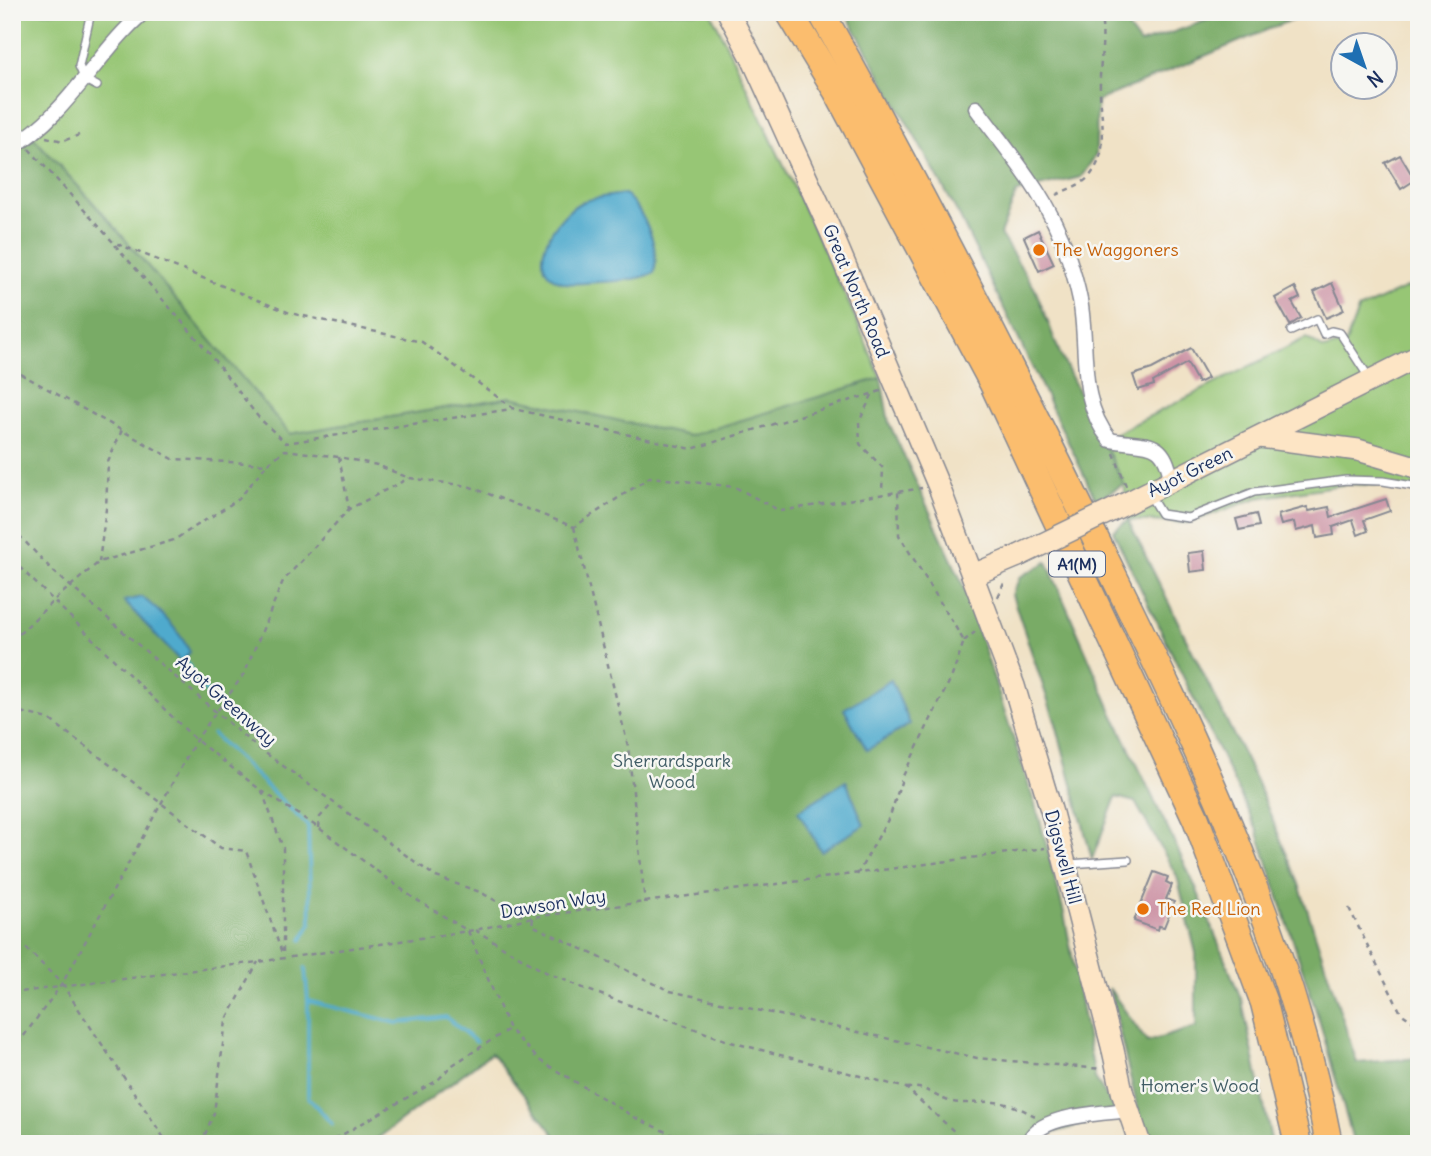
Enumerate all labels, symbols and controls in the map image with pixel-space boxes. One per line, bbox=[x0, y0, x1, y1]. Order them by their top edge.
north arrow bbox=[1330, 32, 1400, 102]
text: N bbox=[1362, 66, 1388, 92]
street label: Great North Road bbox=[818, 221, 895, 361]
place label: The Waggoners bbox=[1053, 238, 1179, 261]
marker: The Waggoners bbox=[1031, 242, 1047, 258]
street label: Ayot Green bbox=[1144, 441, 1236, 502]
road number: A1(M) bbox=[1049, 552, 1105, 576]
street label: Ayot Greenway bbox=[171, 651, 281, 751]
park label: Sherrardspark Wood bbox=[613, 749, 731, 793]
street label: Digswell Hill bbox=[1040, 807, 1087, 906]
street label: Dawson Way bbox=[499, 884, 607, 923]
place label: The Red Lion bbox=[1157, 897, 1261, 920]
marker: The Red Lion bbox=[1135, 901, 1151, 917]
park label: Homer's Wood bbox=[1141, 1074, 1260, 1097]

